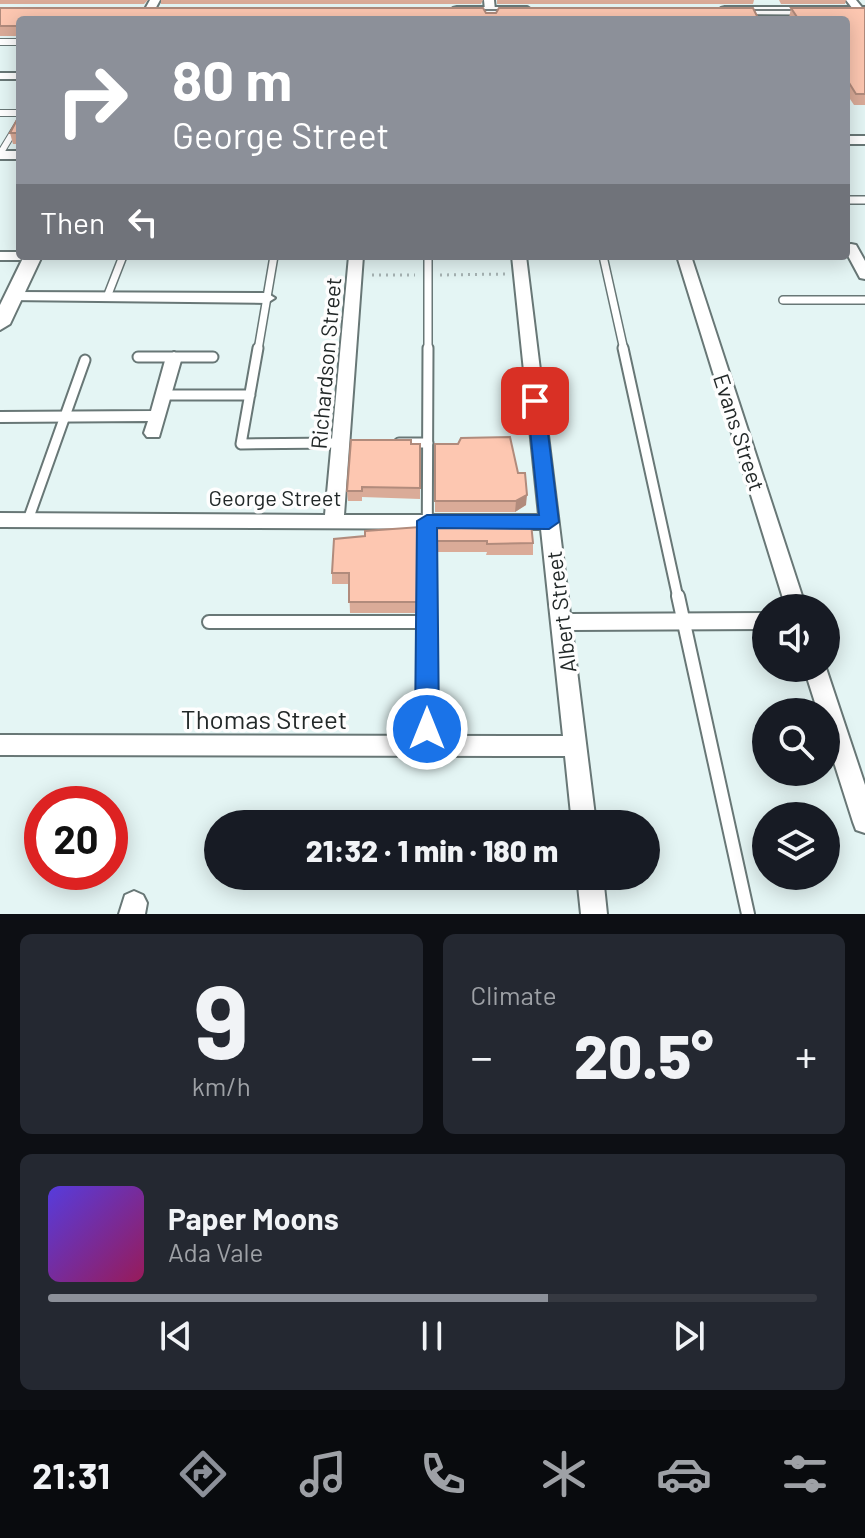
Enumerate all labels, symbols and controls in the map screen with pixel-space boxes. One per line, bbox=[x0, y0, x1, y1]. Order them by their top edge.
text: 80 m bbox=[172, 45, 292, 112]
icon: right bbox=[40, 48, 144, 152]
text: George Street bbox=[172, 113, 389, 156]
icon: left bbox=[121, 200, 165, 244]
text: Then bbox=[40, 204, 105, 240]
street label: Richardson Street bbox=[305, 276, 345, 450]
pin bbox=[501, 367, 569, 435]
street label: Evans Street bbox=[709, 370, 771, 494]
icon: arrive bbox=[513, 379, 557, 423]
street label: George Street bbox=[209, 484, 341, 510]
street label: Albert Street bbox=[540, 549, 580, 675]
map controls bbox=[752, 594, 840, 890]
button: sound bbox=[752, 594, 840, 682]
position arrow bbox=[385, 687, 469, 771]
button: search bbox=[752, 698, 840, 786]
street label: Thomas Street bbox=[181, 703, 347, 734]
speed limit sign: 20 bbox=[24, 786, 128, 890]
button: layers bbox=[752, 802, 840, 890]
text: 21:32 · 1 min · 180 m bbox=[306, 832, 558, 868]
text: 9 bbox=[194, 955, 249, 1080]
text: Climate bbox=[471, 979, 557, 1010]
text: 20.5° bbox=[574, 1019, 714, 1091]
text: − bbox=[471, 1029, 493, 1082]
text: + bbox=[795, 1029, 817, 1082]
text: km/h bbox=[192, 1070, 251, 1101]
text: Paper Moons bbox=[168, 1200, 339, 1236]
text: Ada Vale bbox=[168, 1236, 263, 1267]
icon: previous bbox=[154, 1314, 198, 1358]
icon: pause bbox=[410, 1314, 454, 1358]
icon: next bbox=[667, 1314, 711, 1358]
icon: directions bbox=[175, 1446, 231, 1502]
icon: music bbox=[295, 1446, 351, 1502]
icon: phone bbox=[415, 1446, 471, 1502]
icon: climate bbox=[536, 1446, 592, 1502]
icon: car bbox=[656, 1446, 712, 1502]
icon: filters bbox=[777, 1446, 833, 1502]
text: 21:31 bbox=[32, 1453, 110, 1496]

